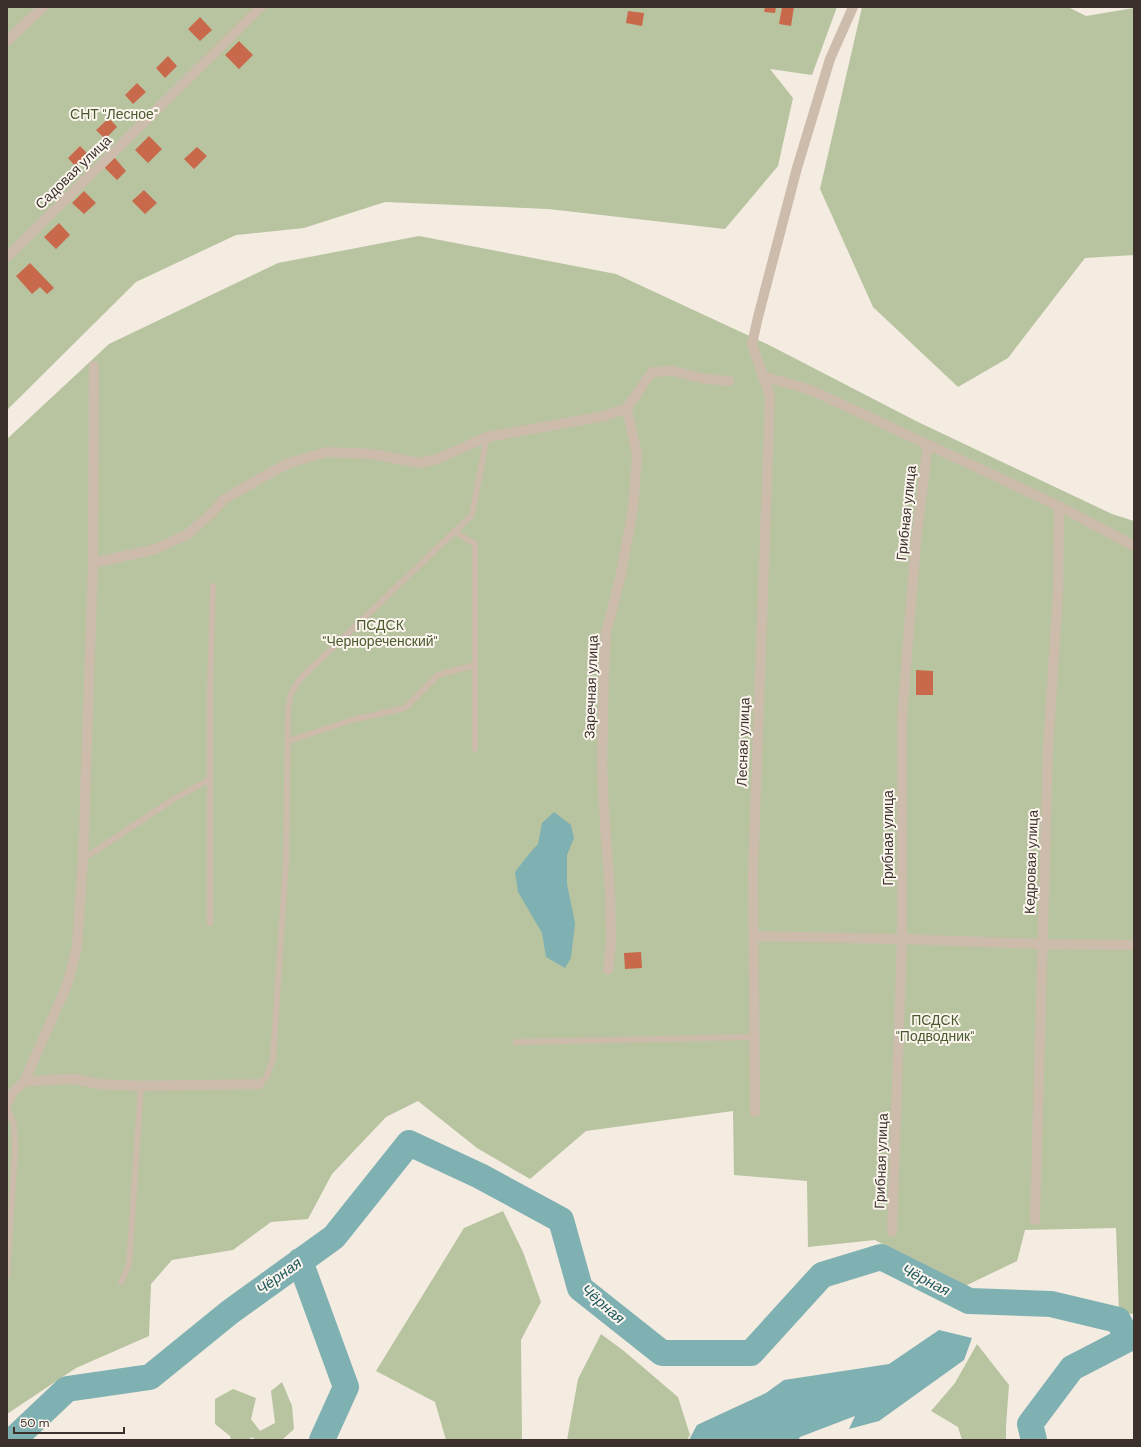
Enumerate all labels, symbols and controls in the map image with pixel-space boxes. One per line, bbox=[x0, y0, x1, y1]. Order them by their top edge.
park label: СНТ "Лесное" bbox=[70, 105, 158, 123]
street label: Садовая улица bbox=[31, 131, 115, 213]
street label: Грибная улица bbox=[892, 464, 920, 562]
park label: ПСДСК "Чернореченский" bbox=[322, 616, 438, 650]
street label: Заречная улица bbox=[580, 635, 602, 739]
street label: Лесная улица bbox=[732, 697, 754, 787]
street label: Грибная улица bbox=[879, 790, 897, 886]
street label: Кедровая улица bbox=[1020, 809, 1042, 914]
park label: ПСДСК "Подводник" bbox=[896, 1011, 974, 1045]
street label: Грибная улица bbox=[870, 1113, 892, 1209]
water label: Чёрная bbox=[252, 1253, 306, 1299]
water label: Чёрная bbox=[899, 1259, 953, 1301]
water label: Чёрная bbox=[577, 1280, 629, 1328]
scale bar bbox=[14, 1409, 124, 1435]
text: 50 m bbox=[20, 1415, 49, 1431]

